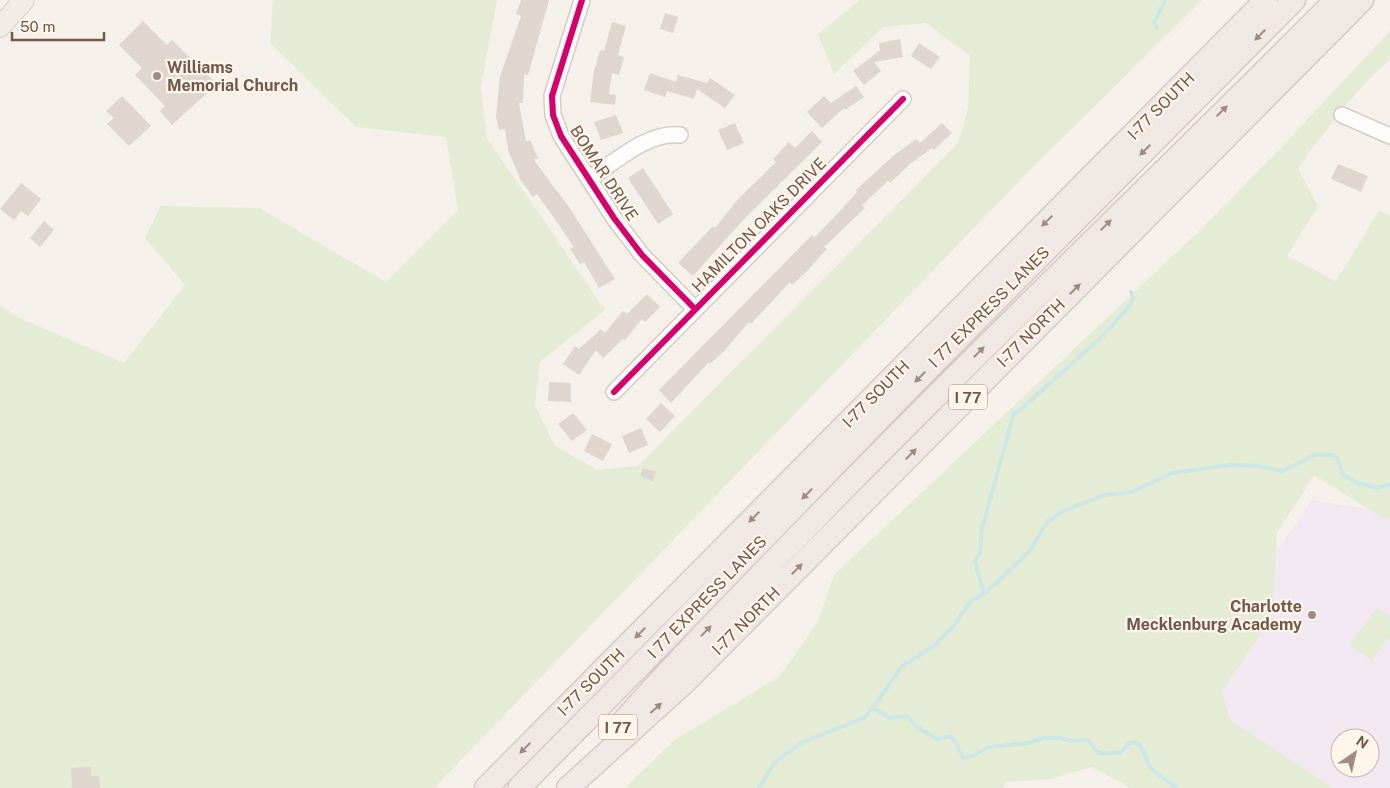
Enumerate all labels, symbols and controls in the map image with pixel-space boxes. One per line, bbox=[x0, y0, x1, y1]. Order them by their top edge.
scale bar bbox=[12, 10, 105, 42]
text: 50 m bbox=[20, 18, 55, 35]
one-way arrow bbox=[1254, 28, 1266, 40]
place label: Williams Memorial Church bbox=[167, 58, 298, 95]
street label: I-77 SOUTH bbox=[1124, 69, 1198, 143]
marker: Williams Memorial Church bbox=[151, 70, 163, 82]
one-way arrow bbox=[1216, 105, 1228, 117]
street label: BOMAR DRIVE bbox=[566, 122, 642, 224]
one-way arrow bbox=[1139, 144, 1151, 156]
street label: HAMILTON OAKS DRIVE bbox=[688, 154, 830, 296]
one-way arrow bbox=[1042, 215, 1054, 227]
one-way arrow bbox=[1100, 219, 1112, 231]
street label: I 77 EXPRESS LANES bbox=[925, 243, 1053, 371]
one-way arrow bbox=[1069, 283, 1081, 295]
street label: I-77 NORTH bbox=[993, 295, 1069, 371]
one-way arrow bbox=[973, 346, 985, 358]
street label: I-77 SOUTH bbox=[839, 357, 913, 431]
one-way arrow bbox=[914, 371, 926, 383]
road number: I 77 bbox=[949, 384, 987, 410]
one-way arrow bbox=[905, 448, 917, 460]
one-way arrow bbox=[801, 488, 813, 500]
one-way arrow bbox=[748, 511, 760, 523]
street label: I 77 EXPRESS LANES bbox=[644, 532, 770, 662]
one-way arrow bbox=[791, 564, 803, 576]
street label: I-77 NORTH bbox=[708, 583, 784, 659]
place label: Charlotte Mecklenburg Academy bbox=[1126, 597, 1302, 634]
marker: Charlotte Mecklenburg Academy bbox=[1306, 609, 1318, 621]
one-way arrow bbox=[700, 625, 712, 637]
one-way arrow bbox=[634, 627, 646, 639]
street label: I-77 SOUTH bbox=[554, 645, 628, 719]
one-way arrow bbox=[650, 702, 662, 714]
road number: I 77 bbox=[599, 714, 637, 740]
north arrow bbox=[1330, 728, 1380, 778]
text: N bbox=[1353, 733, 1371, 752]
one-way arrow bbox=[519, 742, 531, 754]

